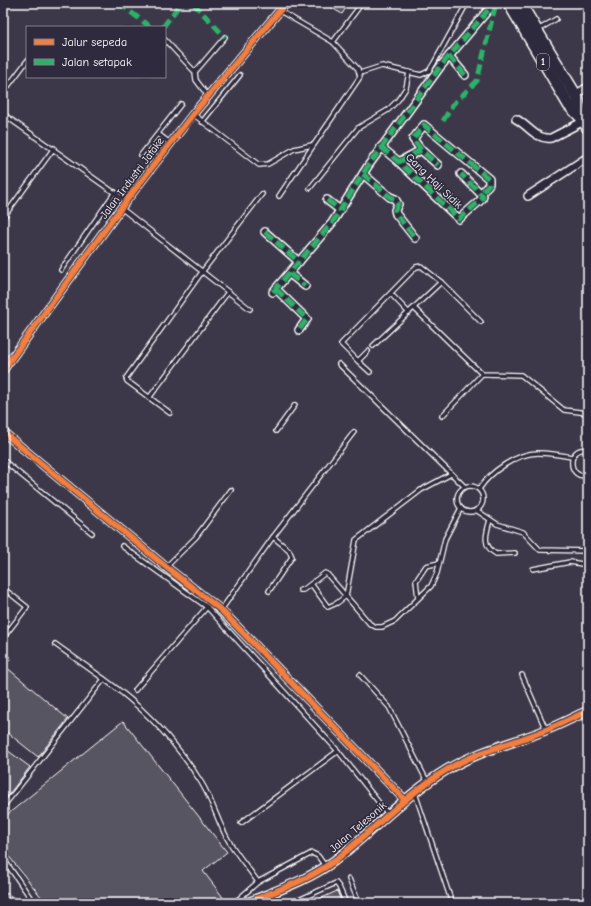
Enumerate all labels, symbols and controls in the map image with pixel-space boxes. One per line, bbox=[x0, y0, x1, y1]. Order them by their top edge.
legend bbox=[26, 26, 166, 78]
text: Jalur sepeda bbox=[62, 35, 127, 49]
road number: 1 bbox=[537, 54, 549, 70]
text: Jalan setapak bbox=[62, 55, 132, 69]
street label: Jalan Industri Jatake bbox=[97, 134, 167, 221]
street label: Gang Haji Sidik bbox=[403, 151, 466, 212]
street label: Jalan Telesonik bbox=[327, 798, 390, 855]

